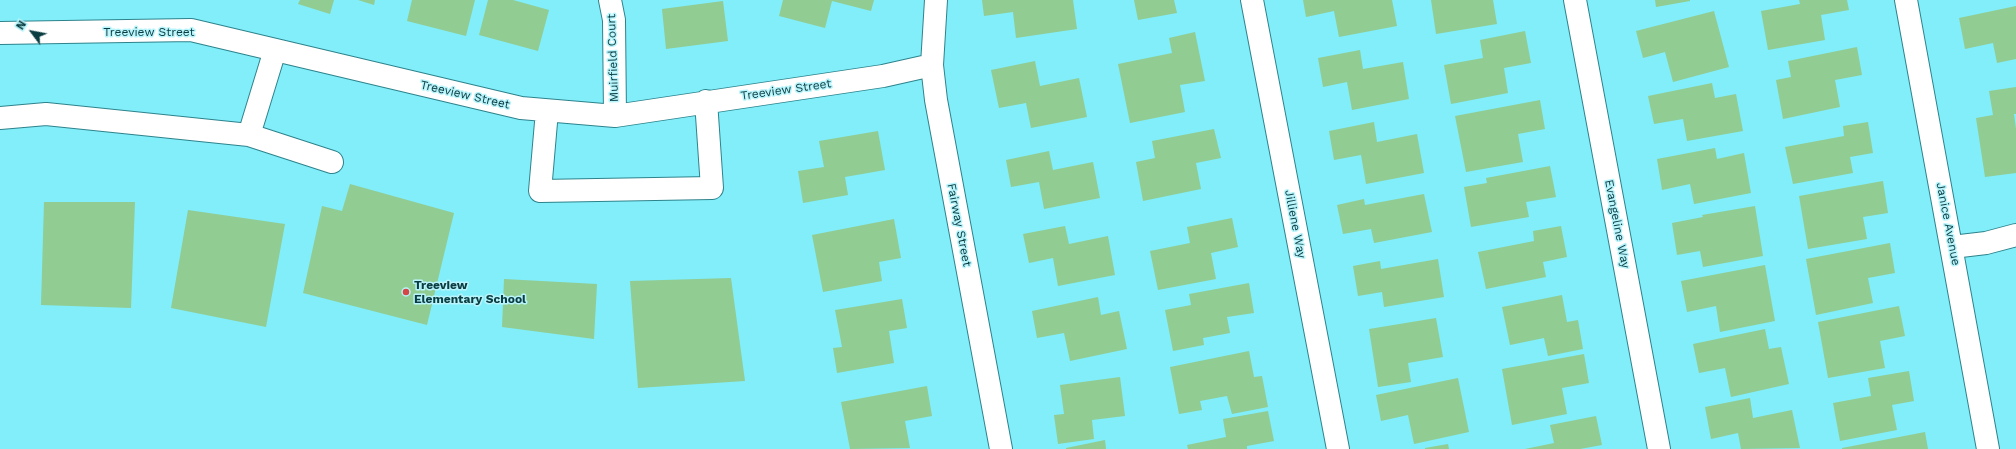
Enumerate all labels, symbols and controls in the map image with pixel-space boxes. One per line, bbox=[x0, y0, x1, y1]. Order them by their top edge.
north arrow bbox=[12, 12, 52, 52]
street label: Muirfield Court bbox=[604, 14, 622, 102]
text: N bbox=[14, 18, 29, 32]
street label: Treeview Street bbox=[103, 25, 195, 39]
street label: Treeview Street bbox=[740, 77, 832, 103]
street label: Treeview Street bbox=[419, 78, 511, 112]
street label: Evangeline Way bbox=[1601, 179, 1633, 269]
street label: Janice Avenue bbox=[1933, 181, 1963, 267]
street label: Fairway Street bbox=[944, 182, 974, 268]
street label: Jilliene Way bbox=[1281, 189, 1309, 259]
place label: Treeview Elementary School bbox=[414, 278, 526, 306]
marker: Treeview Elementary School bbox=[401, 287, 411, 297]

